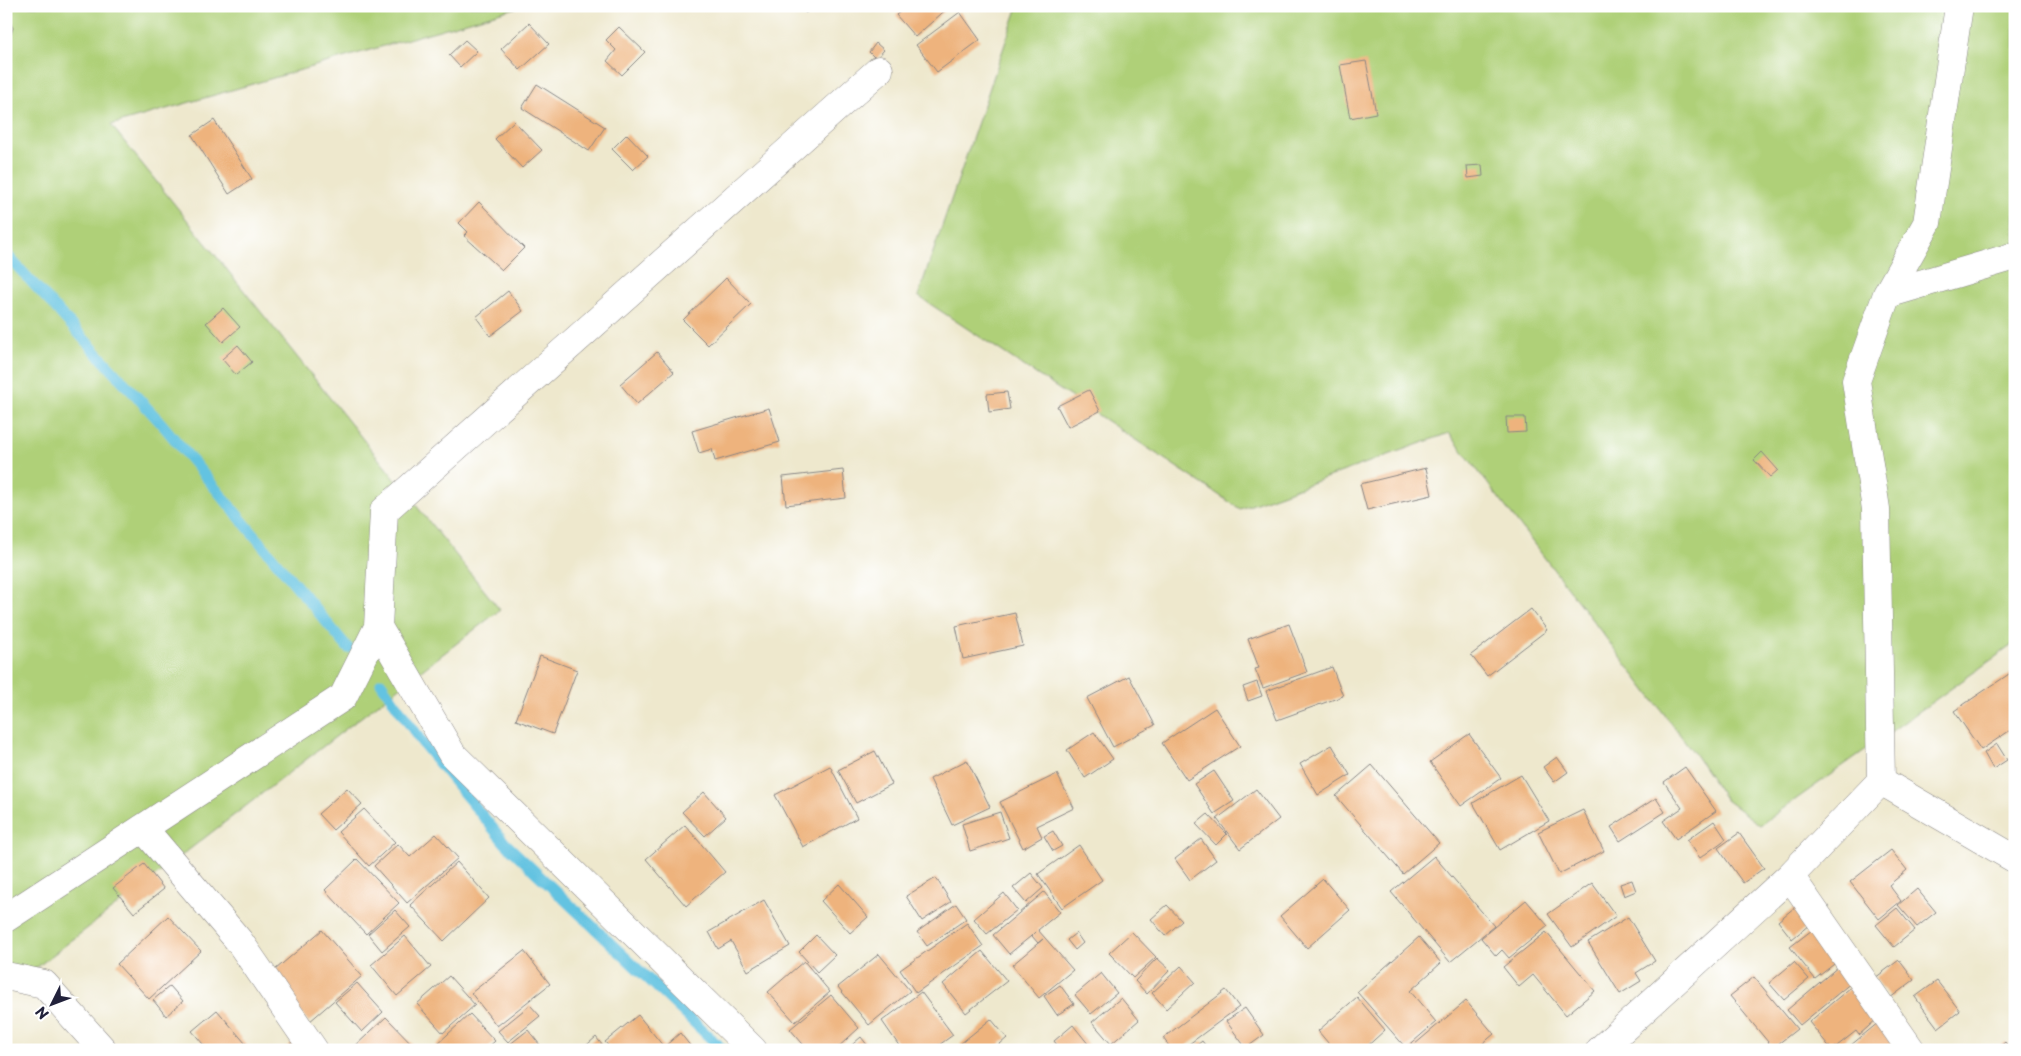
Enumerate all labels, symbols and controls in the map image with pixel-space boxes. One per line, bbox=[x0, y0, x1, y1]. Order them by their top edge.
north arrow bbox=[28, 978, 78, 1028]
text: N bbox=[30, 1002, 53, 1024]

